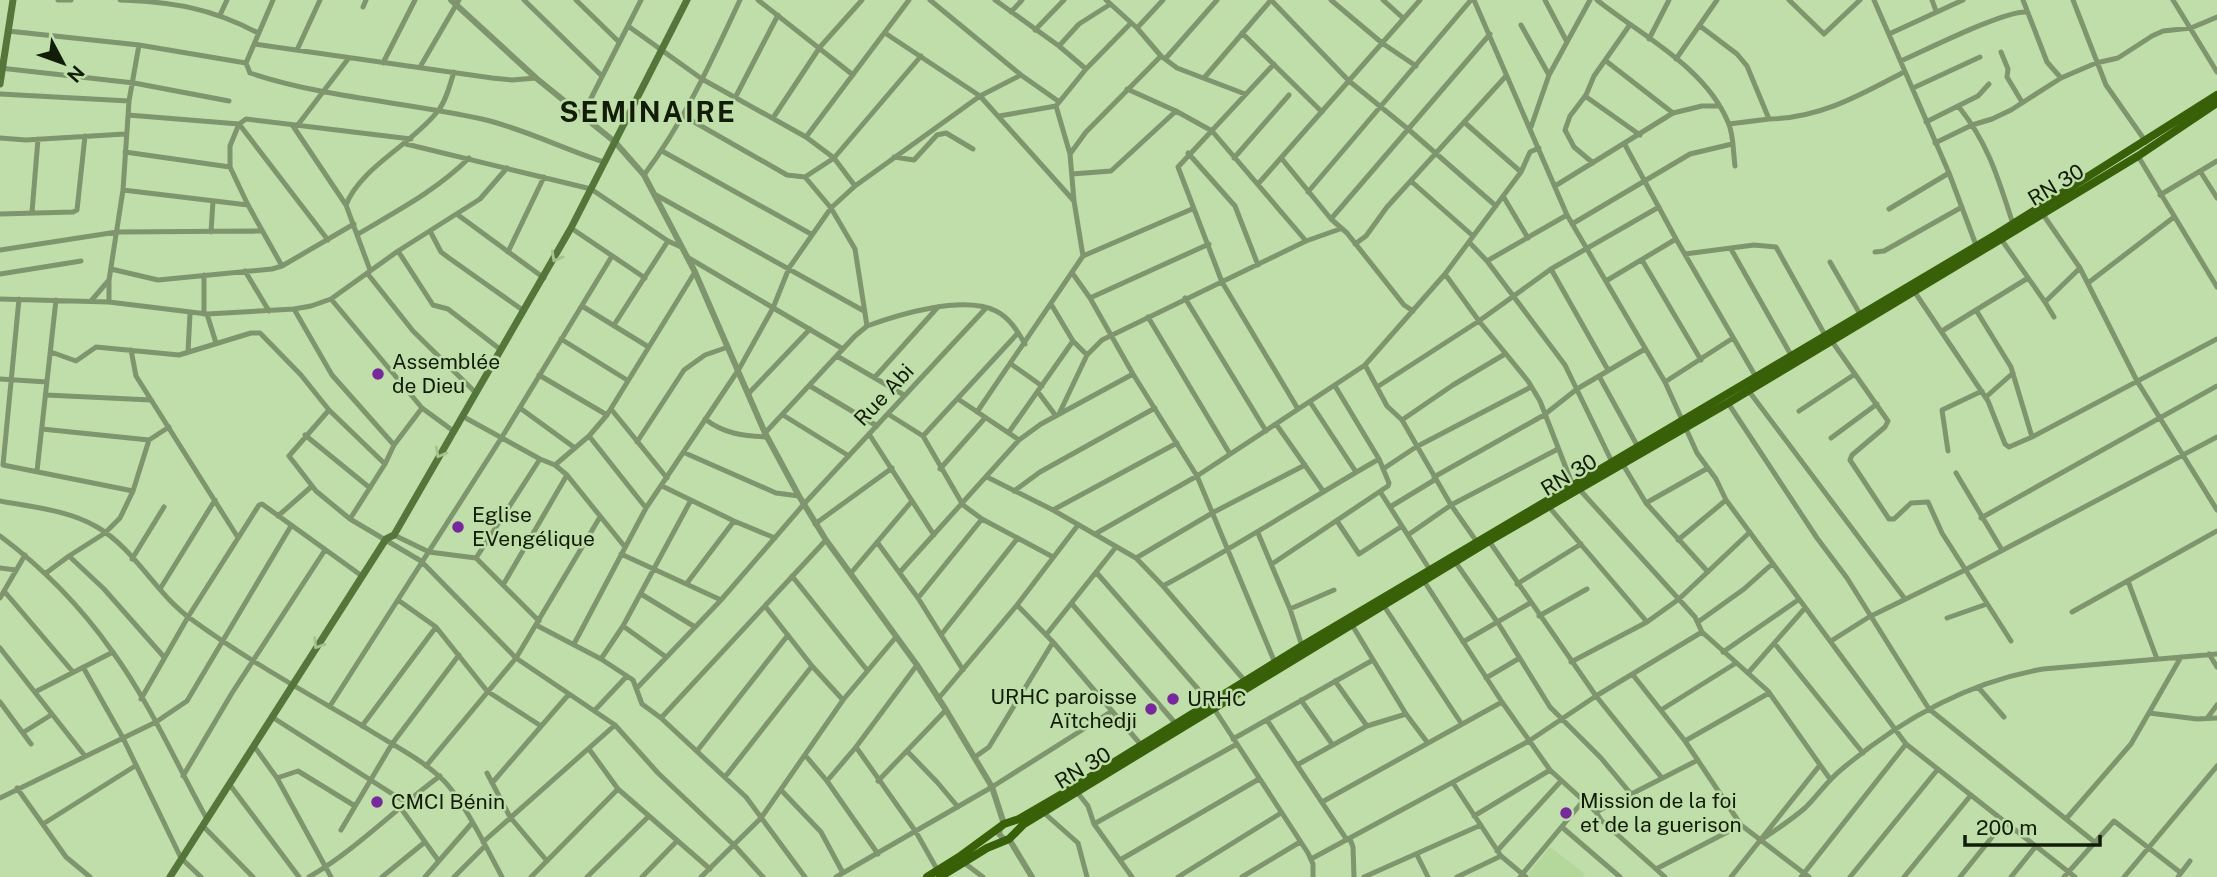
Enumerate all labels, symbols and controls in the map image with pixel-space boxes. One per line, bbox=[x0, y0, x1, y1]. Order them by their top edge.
north arrow bbox=[28, 28, 98, 98]
text: N bbox=[63, 61, 89, 87]
district label: SEMINAIRE bbox=[559, 95, 737, 128]
street label: RN 30 bbox=[2023, 158, 2088, 211]
one-way arrow bbox=[550, 250, 564, 262]
place label: Assemblée de Dieu bbox=[392, 349, 500, 398]
street label: Rue Abi bbox=[849, 358, 919, 431]
marker: Assemblée de Dieu bbox=[370, 366, 386, 382]
one-way arrow bbox=[435, 445, 448, 458]
street label: RN 30 bbox=[1536, 448, 1601, 501]
place label: Eglise EVengélique bbox=[472, 502, 595, 551]
marker: Eglise EVengélique bbox=[450, 519, 466, 535]
one-way arrow bbox=[314, 636, 327, 649]
place label: URHC paroisse Aïtchedji bbox=[990, 684, 1137, 733]
place label: URHC bbox=[1187, 686, 1246, 711]
marker: URHC bbox=[1165, 691, 1181, 707]
marker: URHC paroisse Aïtchedji bbox=[1143, 701, 1159, 717]
street label: RN 30 bbox=[1050, 741, 1115, 794]
place label: Mission de la foi et de la guerison bbox=[1580, 788, 1742, 837]
place label: CMCI Bénin bbox=[391, 789, 505, 814]
marker: CMCI Bénin bbox=[369, 794, 385, 810]
scale bar bbox=[1965, 804, 2100, 848]
marker: Mission de la foi et de la guerison bbox=[1558, 805, 1574, 821]
text: 200 m bbox=[1976, 815, 2037, 840]

